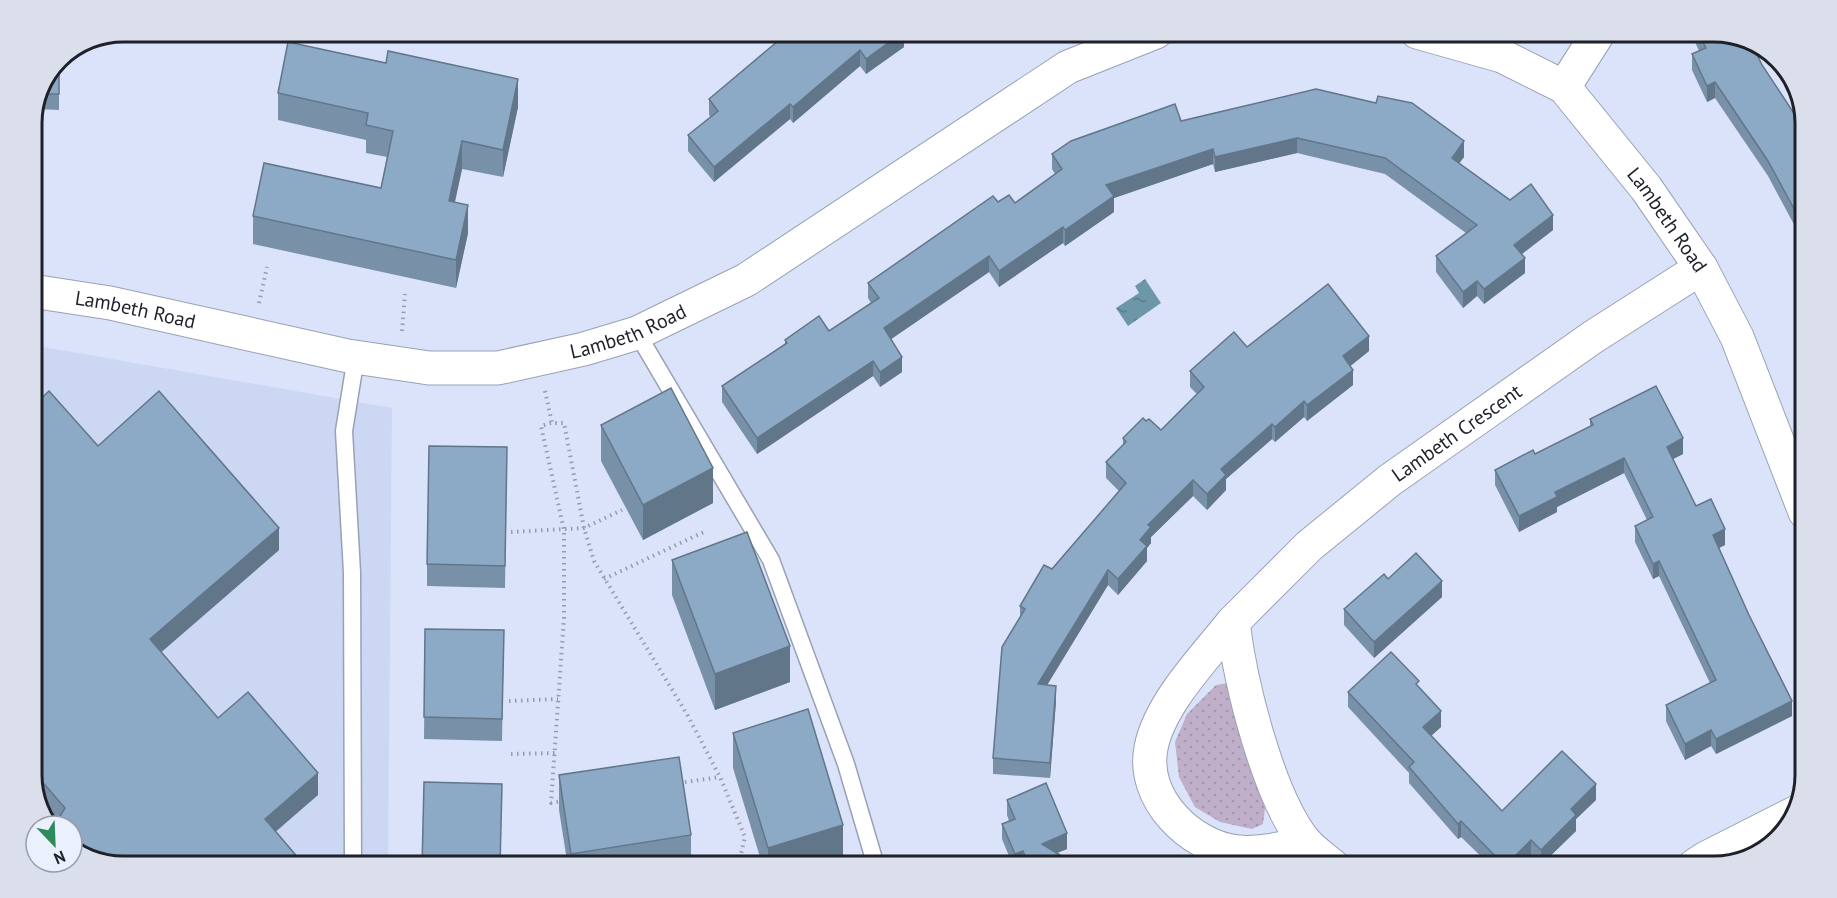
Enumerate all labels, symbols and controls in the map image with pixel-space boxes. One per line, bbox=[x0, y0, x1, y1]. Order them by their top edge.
street label: Lambeth Road bbox=[1621, 162, 1713, 277]
street label: Lambeth Road bbox=[73, 285, 198, 335]
street label: Lambeth Road bbox=[568, 298, 691, 365]
street label: Lambeth Crescent bbox=[1387, 378, 1527, 488]
north arrow bbox=[24, 814, 84, 874]
text: N bbox=[51, 847, 69, 869]

